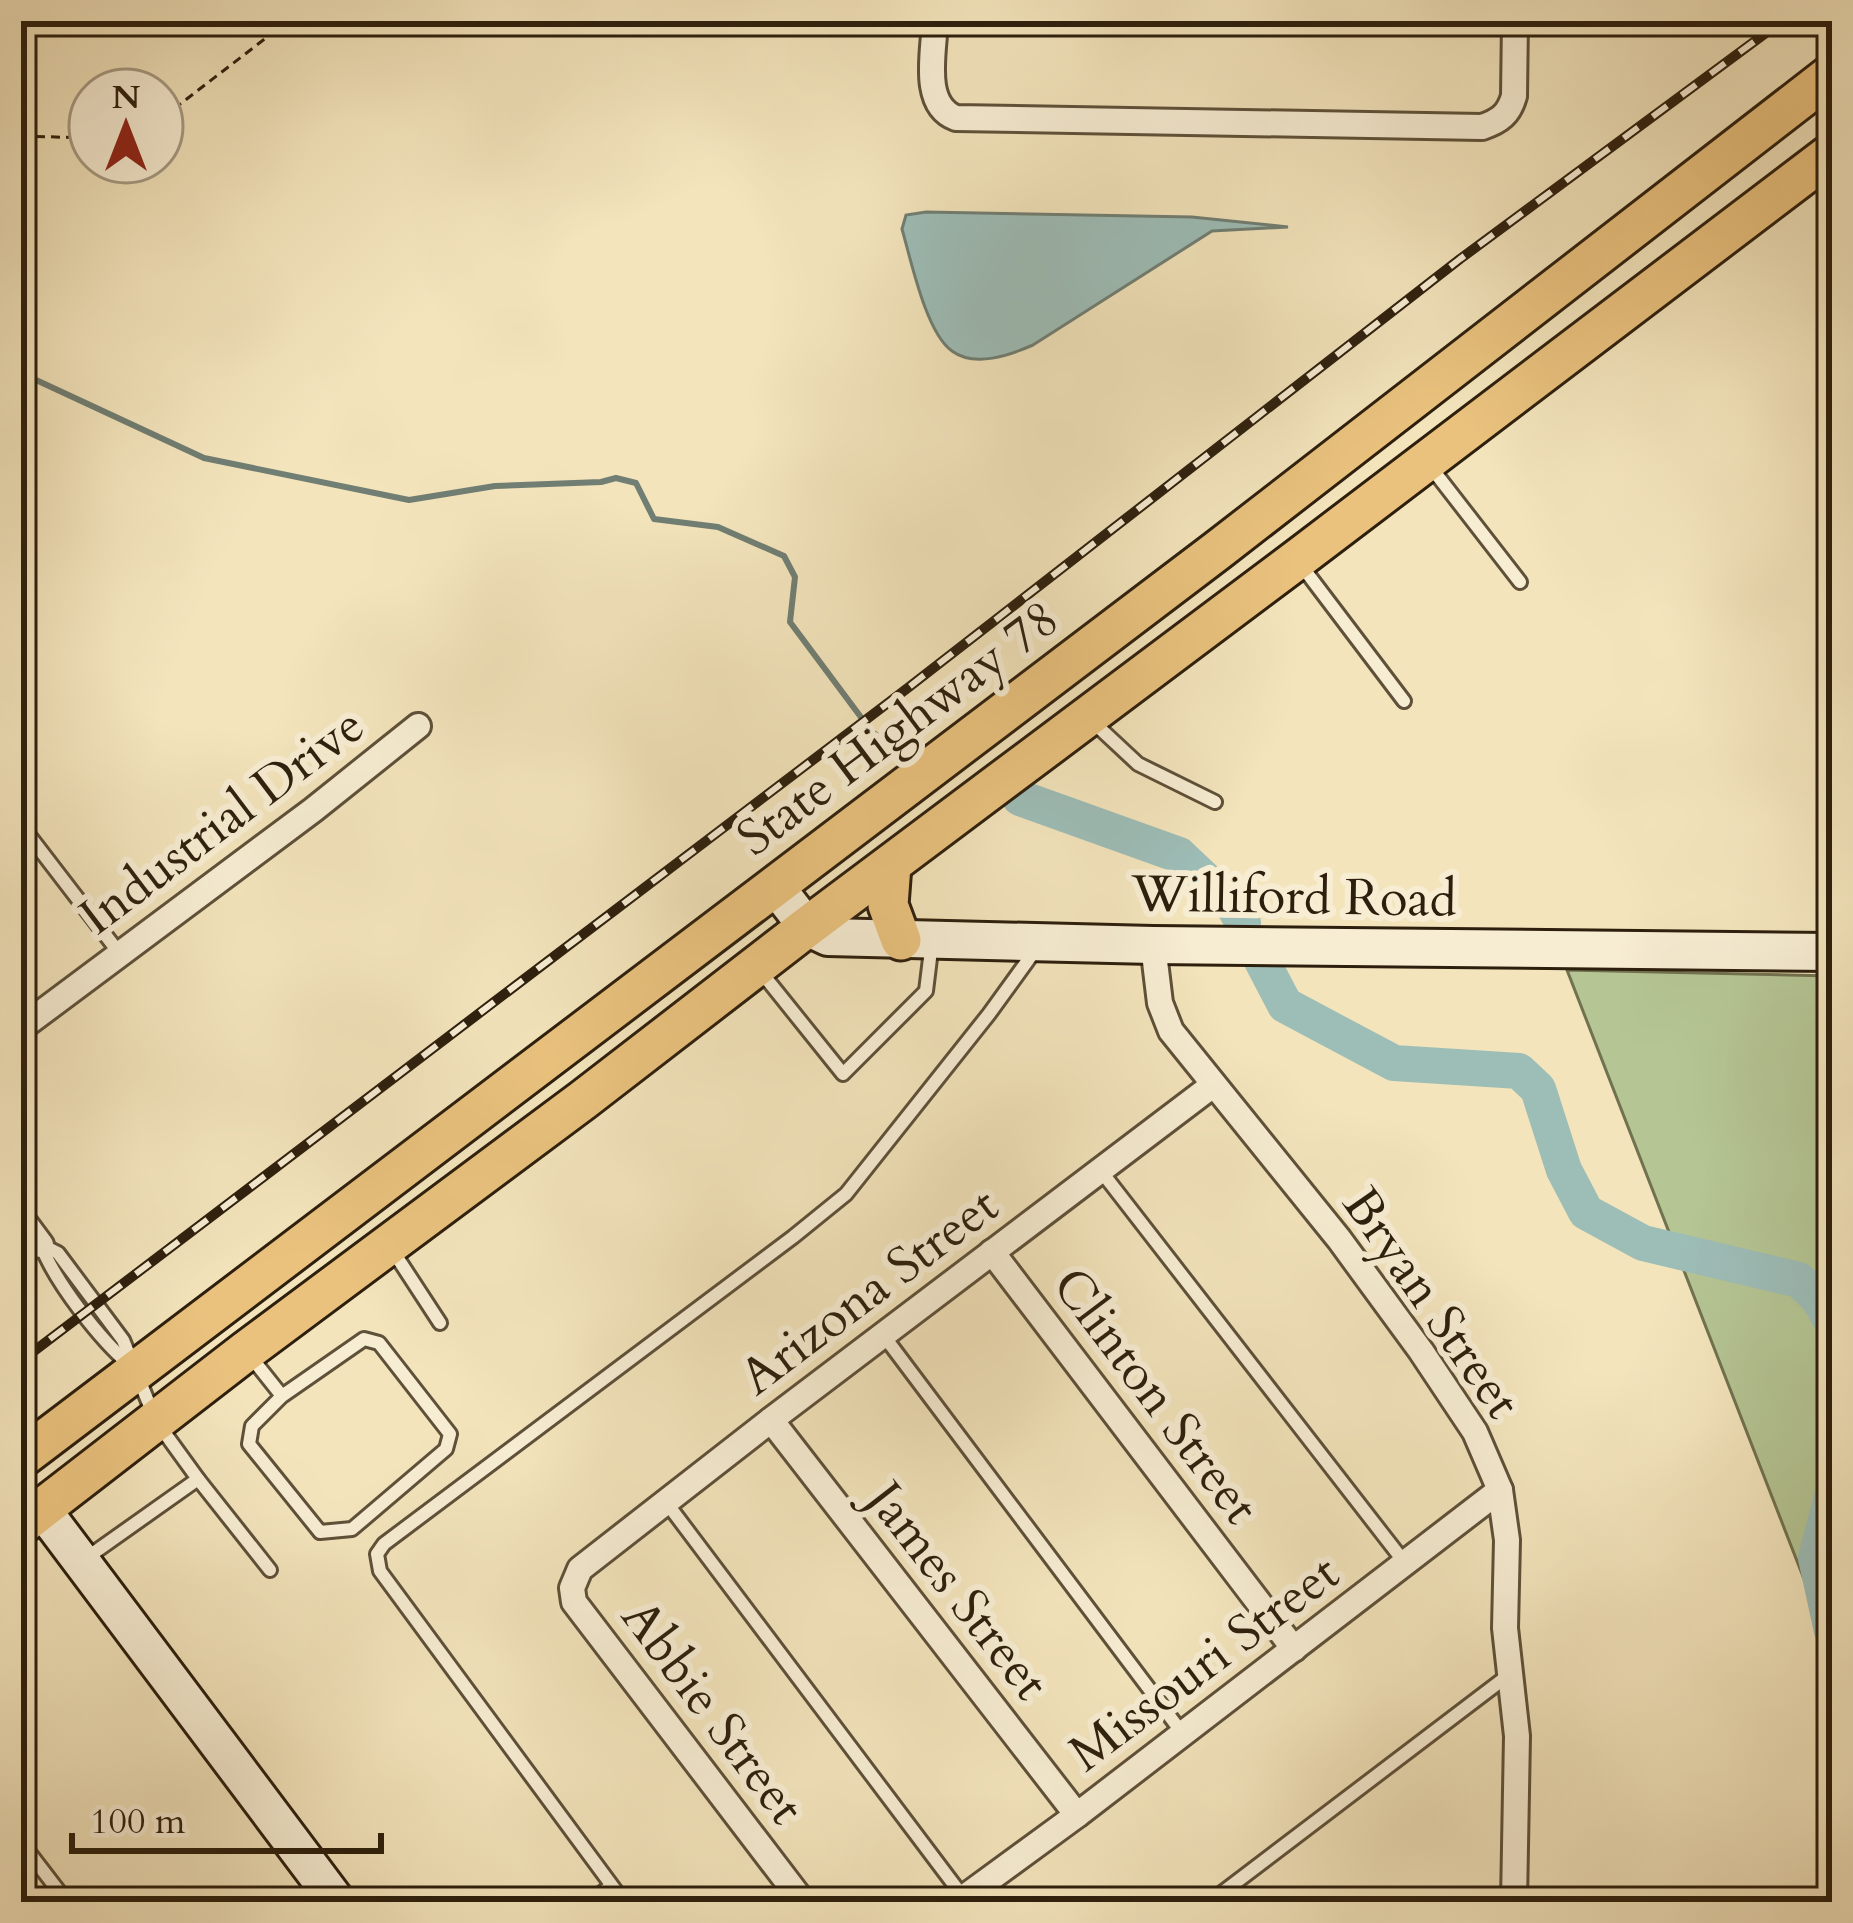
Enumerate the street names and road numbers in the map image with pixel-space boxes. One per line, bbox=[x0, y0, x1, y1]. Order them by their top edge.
street label: State Highway 78 bbox=[723, 584, 1073, 873]
street label: Industrial Drive bbox=[65, 691, 379, 952]
street label: Williford Road bbox=[1130, 859, 1457, 935]
street label: Arizona Street bbox=[726, 1171, 1013, 1412]
street label: Bryan Street bbox=[1326, 1173, 1537, 1433]
street label: Clinton Street bbox=[1036, 1254, 1275, 1539]
street label: James Street bbox=[846, 1462, 1065, 1715]
street label: Missouri Street bbox=[1055, 1539, 1354, 1788]
street label: Abbie Street bbox=[605, 1585, 820, 1839]

